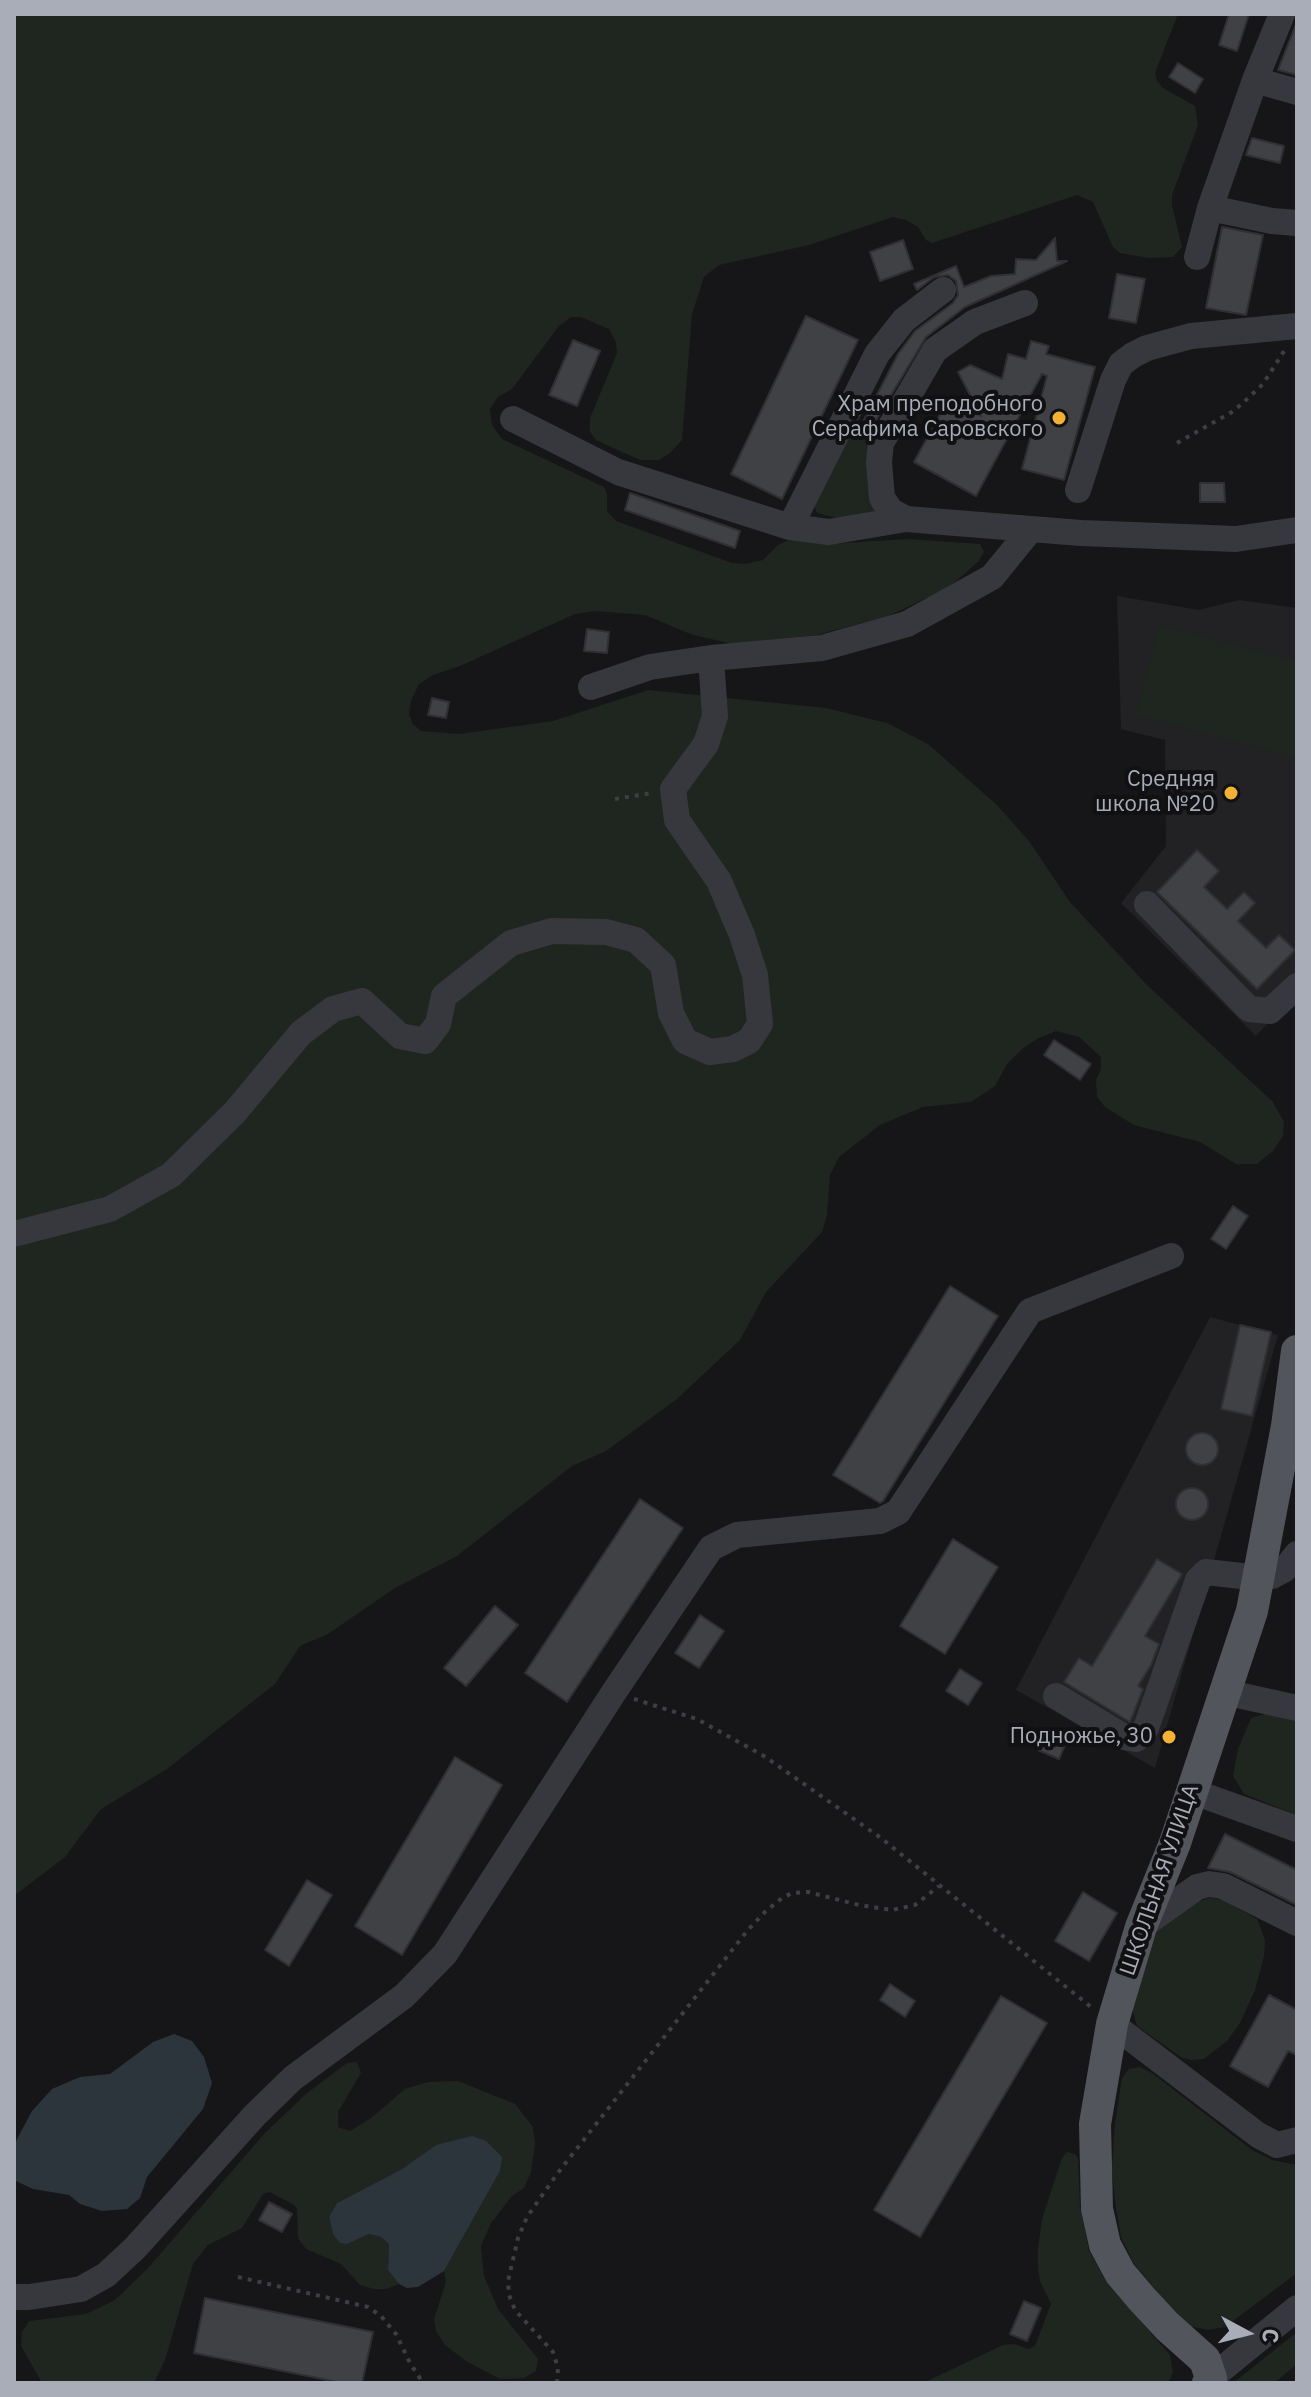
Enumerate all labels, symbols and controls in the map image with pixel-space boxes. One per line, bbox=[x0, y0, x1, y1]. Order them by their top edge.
place label: Храм преподобного Серафима Саровского bbox=[812, 392, 1043, 444]
marker: Храм преподобного Серафима Саровского bbox=[1050, 409, 1068, 427]
place label: Средняя школа №20 bbox=[1095, 767, 1215, 818]
marker: Средняя школа №20 bbox=[1222, 784, 1240, 802]
place label: Подножье, 30 bbox=[1010, 1724, 1153, 1750]
marker: Подножье, 30 bbox=[1160, 1728, 1178, 1746]
street label: ШКОЛЬНАЯ УЛИЦА bbox=[1115, 1781, 1205, 1979]
north arrow bbox=[1207, 2293, 1287, 2373]
text: С bbox=[1256, 2327, 1287, 2345]

